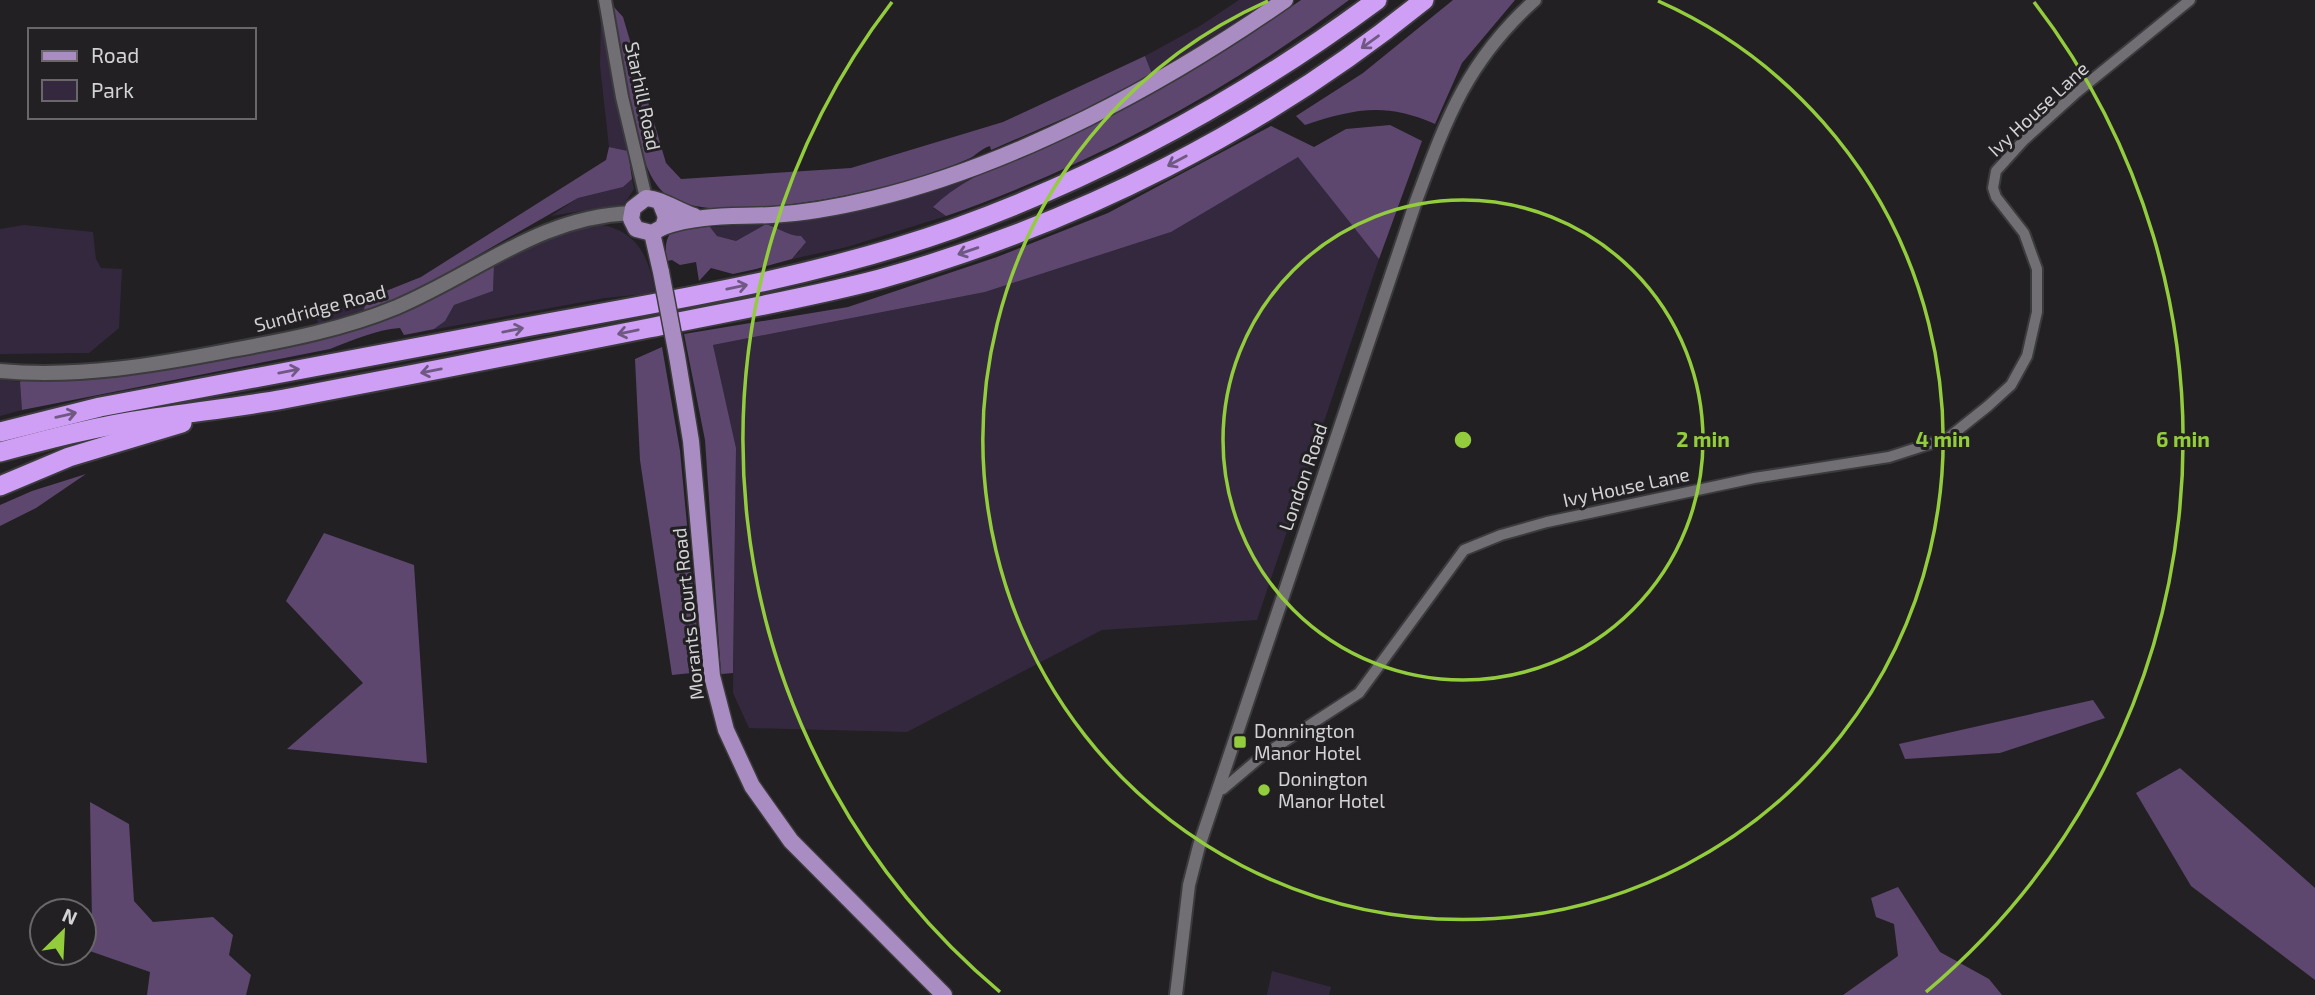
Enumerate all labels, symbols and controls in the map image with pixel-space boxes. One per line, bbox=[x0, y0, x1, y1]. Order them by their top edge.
legend bbox=[28, 28, 256, 119]
one-way arrow bbox=[1361, 34, 1380, 49]
street label: Starhill Road bbox=[621, 40, 666, 152]
text: Road bbox=[91, 42, 139, 67]
street label: Ivy House Lane bbox=[1983, 56, 2093, 161]
text: Park bbox=[91, 77, 134, 102]
one-way arrow bbox=[1167, 155, 1188, 169]
one-way arrow bbox=[957, 246, 979, 258]
street label: Sundridge Road bbox=[252, 279, 388, 336]
one-way arrow bbox=[725, 280, 748, 294]
one-way arrow bbox=[501, 322, 524, 336]
one-way arrow bbox=[617, 326, 640, 340]
one-way arrow bbox=[277, 364, 300, 378]
one-way arrow bbox=[420, 365, 443, 379]
one-way arrow bbox=[54, 408, 77, 421]
street label: London Road bbox=[1273, 420, 1332, 534]
text: 2 min bbox=[1676, 426, 1730, 451]
text: 4 min bbox=[1916, 426, 1970, 451]
text: 6 min bbox=[2156, 426, 2210, 451]
centre of rings bbox=[1451, 428, 1475, 452]
street label: Ivy House Lane bbox=[1561, 462, 1691, 511]
street label: Morants Court Road bbox=[667, 527, 708, 701]
place label: Donnington Manor Hotel bbox=[1254, 719, 1361, 764]
marker: Donnington Manor Hotel bbox=[1232, 734, 1248, 750]
place label: Donington Manor Hotel bbox=[1278, 767, 1385, 812]
marker: Donington Manor Hotel bbox=[1256, 782, 1272, 798]
north arrow bbox=[28, 897, 98, 967]
text: N bbox=[59, 903, 81, 929]

